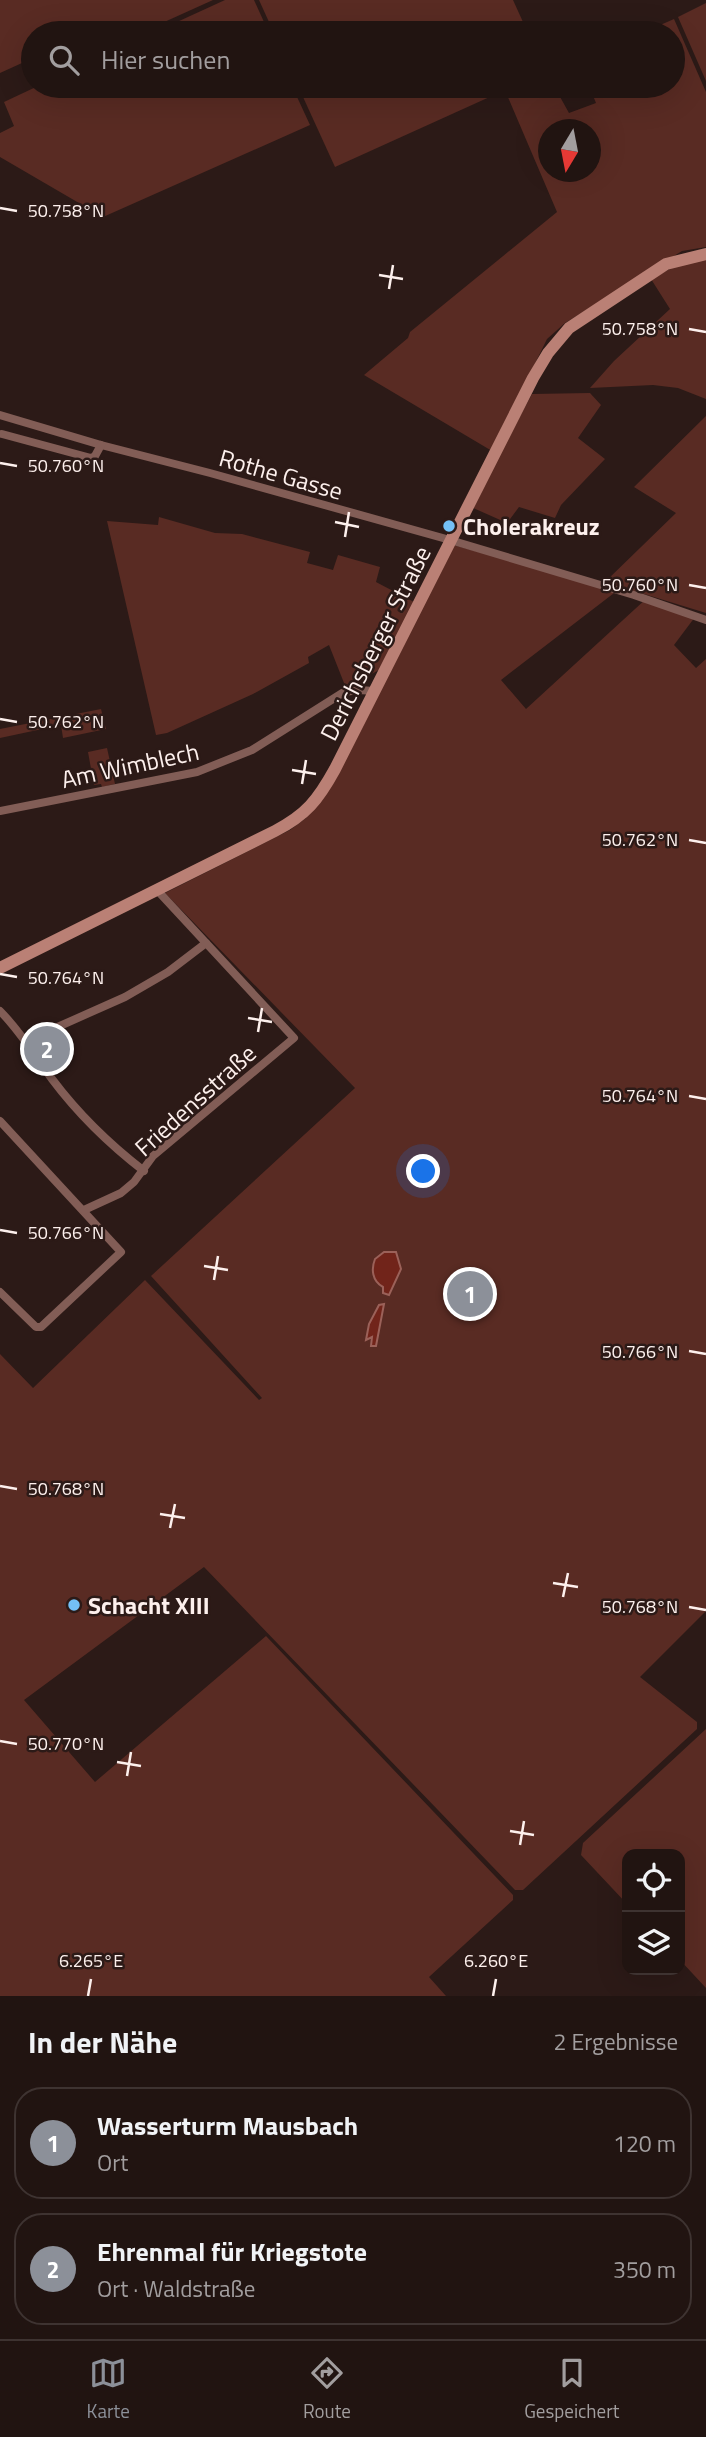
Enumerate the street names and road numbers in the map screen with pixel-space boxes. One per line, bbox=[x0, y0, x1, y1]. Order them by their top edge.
street label: Rothe Gasse bbox=[215, 439, 347, 509]
street label: Derichsberger Straße bbox=[310, 539, 440, 747]
street label: Am Wimblech bbox=[58, 733, 202, 797]
street label: Friedensstraße bbox=[126, 1036, 264, 1164]

